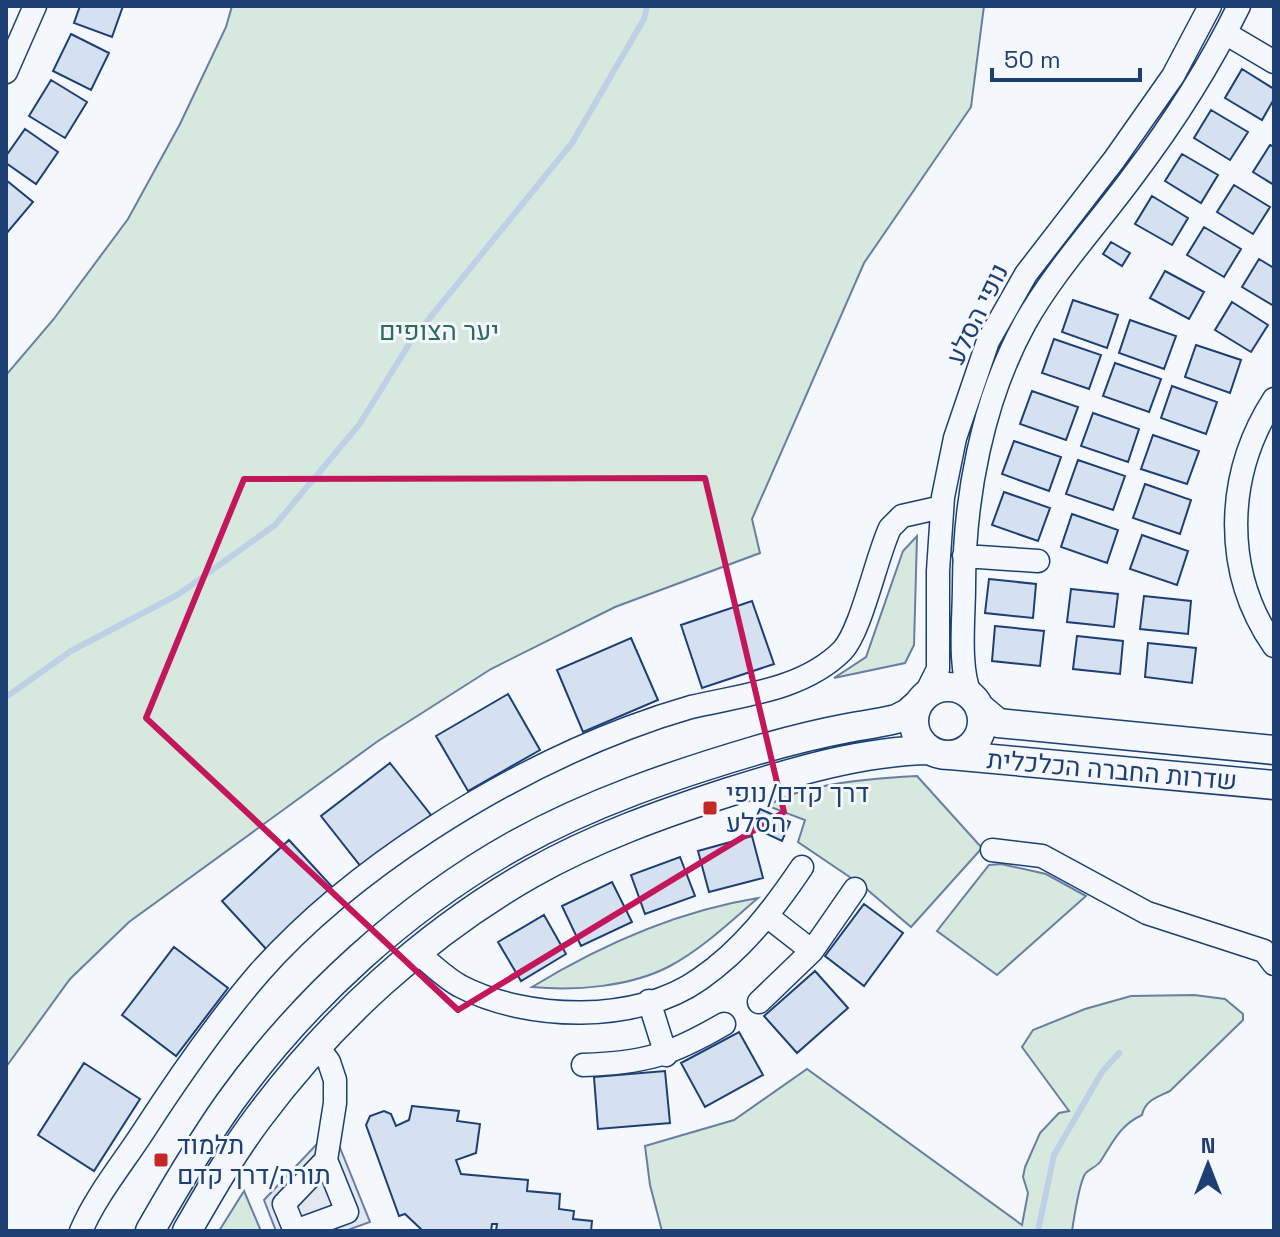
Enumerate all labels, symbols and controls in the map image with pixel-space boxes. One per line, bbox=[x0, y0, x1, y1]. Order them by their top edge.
scale bar bbox=[992, 32, 1140, 82]
text: 50 m bbox=[1004, 44, 1061, 75]
street label: נופי הסלע bbox=[938, 258, 1016, 370]
park label: יער הצופים bbox=[379, 314, 499, 348]
street label: שדרות החברה הכלכלית bbox=[985, 742, 1239, 798]
place label: דרך קדם/נופי הסלע bbox=[726, 776, 869, 840]
marker: דרך קדם/נופי הסלע bbox=[701, 799, 719, 817]
north arrow bbox=[1168, 1125, 1248, 1205]
place label: תלמוד תורה/דרך קדם bbox=[177, 1128, 331, 1192]
text: N bbox=[1201, 1131, 1215, 1159]
marker: תלמוד תורה/דרך קדם bbox=[152, 1151, 170, 1169]

